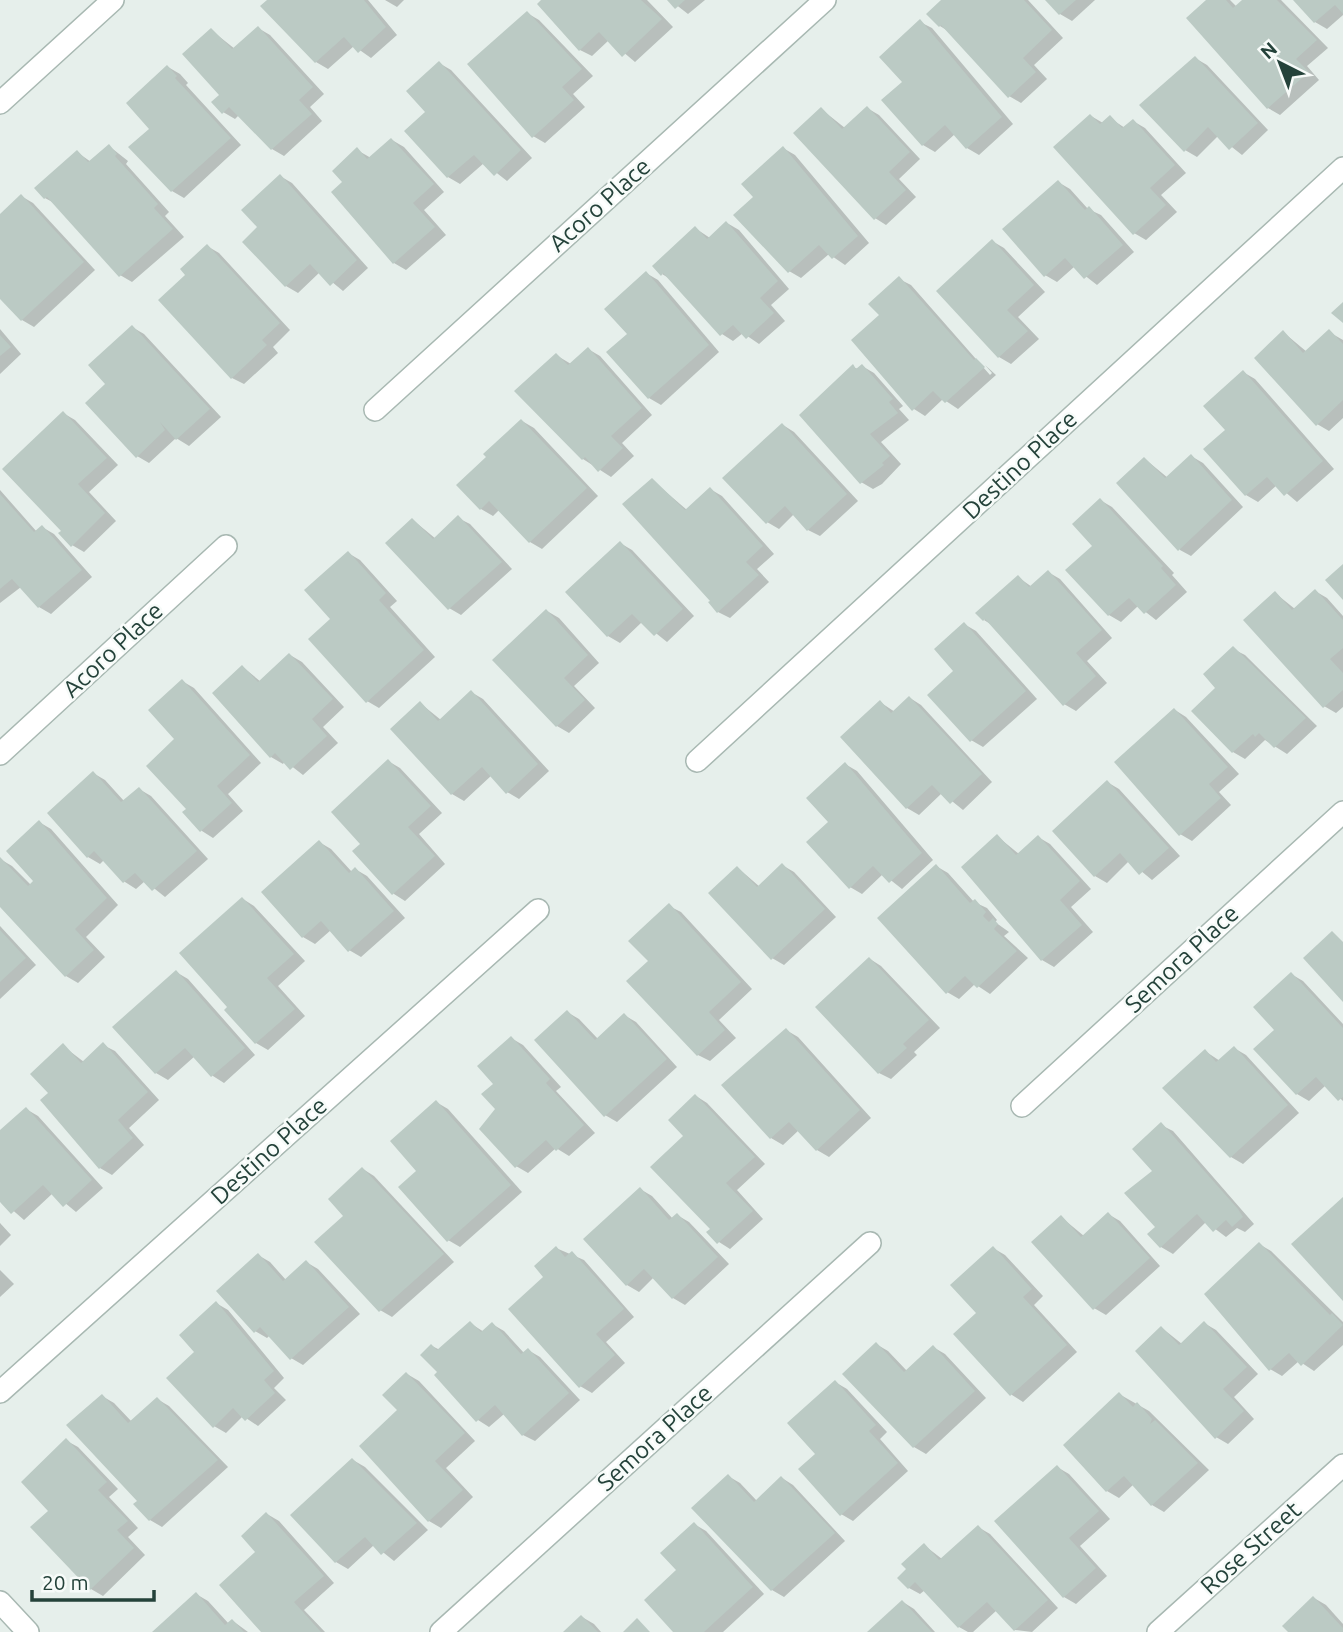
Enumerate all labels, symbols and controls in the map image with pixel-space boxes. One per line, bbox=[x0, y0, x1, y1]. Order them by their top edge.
north arrow bbox=[1245, 28, 1315, 98]
text: N bbox=[1256, 37, 1281, 63]
street label: Acoro Place bbox=[544, 152, 656, 257]
street label: Destino Place bbox=[957, 405, 1082, 524]
street label: Acoro Place bbox=[57, 597, 168, 703]
street label: Semora Place bbox=[1119, 899, 1244, 1018]
street label: Destino Place bbox=[205, 1092, 332, 1210]
street label: Semora Place bbox=[592, 1379, 718, 1496]
street label: Rose Street bbox=[1195, 1495, 1307, 1600]
scale bar bbox=[32, 1558, 154, 1602]
text: 20 m bbox=[42, 1570, 89, 1594]

